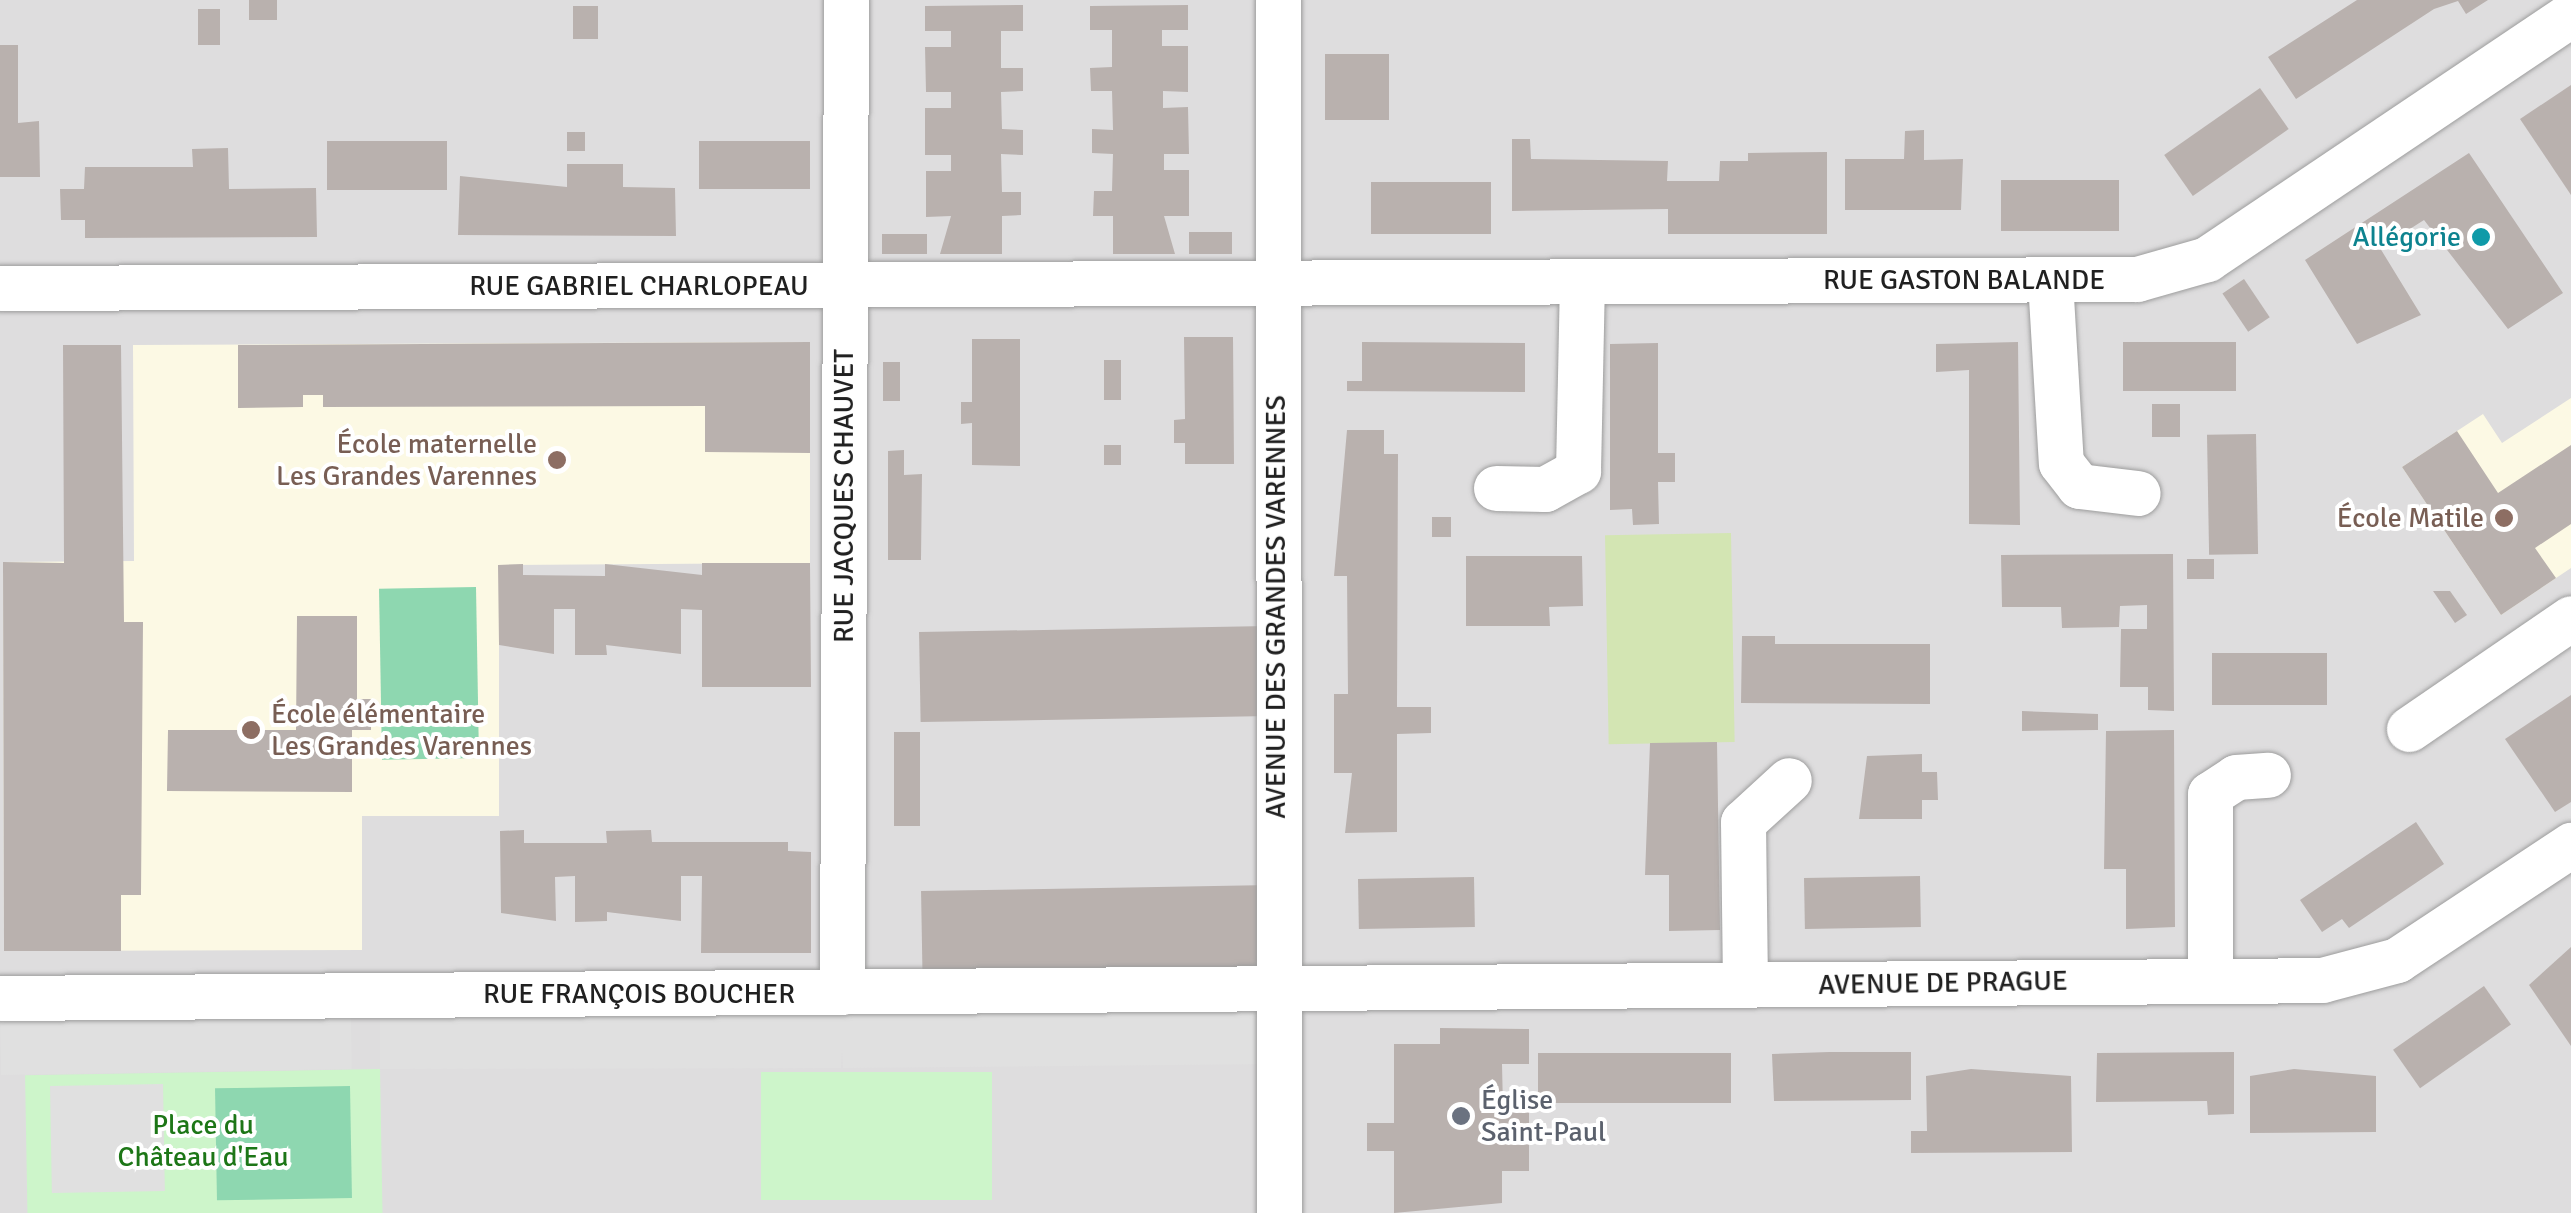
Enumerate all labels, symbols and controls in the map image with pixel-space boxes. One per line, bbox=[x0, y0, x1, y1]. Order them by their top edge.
place label: Allégorie bbox=[2353, 220, 2461, 254]
marker: Allégorie bbox=[2470, 226, 2492, 248]
street label: RUE GASTON BALANDE bbox=[1823, 263, 2105, 297]
street label: RUE GABRIEL CHARLOPEAU bbox=[469, 269, 809, 303]
street label: RUE JACQUES CHAUVET bbox=[827, 349, 861, 643]
street label: AVENUE DES GRANDES VARENNES bbox=[1259, 395, 1293, 819]
place label: École maternelle Les Grandes Varennes bbox=[276, 427, 537, 493]
marker: École maternelle Les Grandes Varennes bbox=[546, 449, 568, 471]
place label: École Matile bbox=[2337, 501, 2484, 535]
marker: École Matile bbox=[2493, 507, 2515, 529]
place label: École élémentaire Les Grandes Varennes bbox=[271, 697, 532, 763]
marker: École élémentaire Les Grandes Varennes bbox=[240, 719, 262, 741]
street label: AVENUE DE PRAGUE bbox=[1818, 964, 2068, 1002]
street label: RUE FRANÇOIS BOUCHER bbox=[483, 977, 795, 1011]
place label: Église Saint-Paul bbox=[1481, 1083, 1606, 1149]
marker: Église Saint-Paul bbox=[1450, 1105, 1472, 1127]
park label: Place du Château d'Eau bbox=[117, 1108, 289, 1174]

